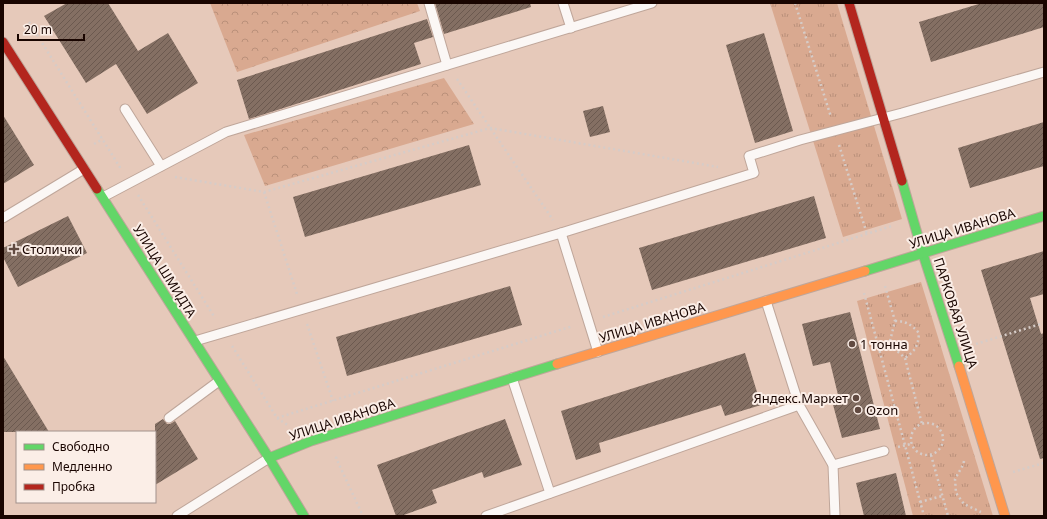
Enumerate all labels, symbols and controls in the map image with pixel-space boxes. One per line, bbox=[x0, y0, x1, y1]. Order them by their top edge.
scale bar bbox=[18, 16, 84, 42]
text: 20 m bbox=[24, 21, 52, 38]
street label: УЛИЦА ИВАНОВА bbox=[907, 203, 1018, 253]
street label: УЛИЦА ШМИДТА bbox=[129, 221, 201, 321]
place label: Столички bbox=[22, 240, 82, 258]
marker: Столички bbox=[9, 244, 19, 254]
street label: ПАРКОВАЯ УЛИЦА bbox=[930, 255, 983, 371]
street label: УЛИЦА ИВАНОВА bbox=[597, 297, 708, 347]
place label: 1 тонна bbox=[860, 335, 908, 353]
marker: 1 тонна bbox=[847, 339, 857, 349]
place label: Яндекс.Маркет bbox=[753, 389, 848, 407]
street label: УЛИЦА ИВАНОВА bbox=[287, 393, 398, 445]
marker: Яндекс.Маркет bbox=[851, 393, 861, 403]
place label: Ozon bbox=[866, 401, 898, 419]
marker: Ozon bbox=[853, 405, 863, 415]
legend bbox=[16, 431, 156, 503]
text: Свободно bbox=[52, 438, 110, 455]
text: Медленно bbox=[52, 458, 112, 475]
text: Пробка bbox=[52, 478, 95, 495]

